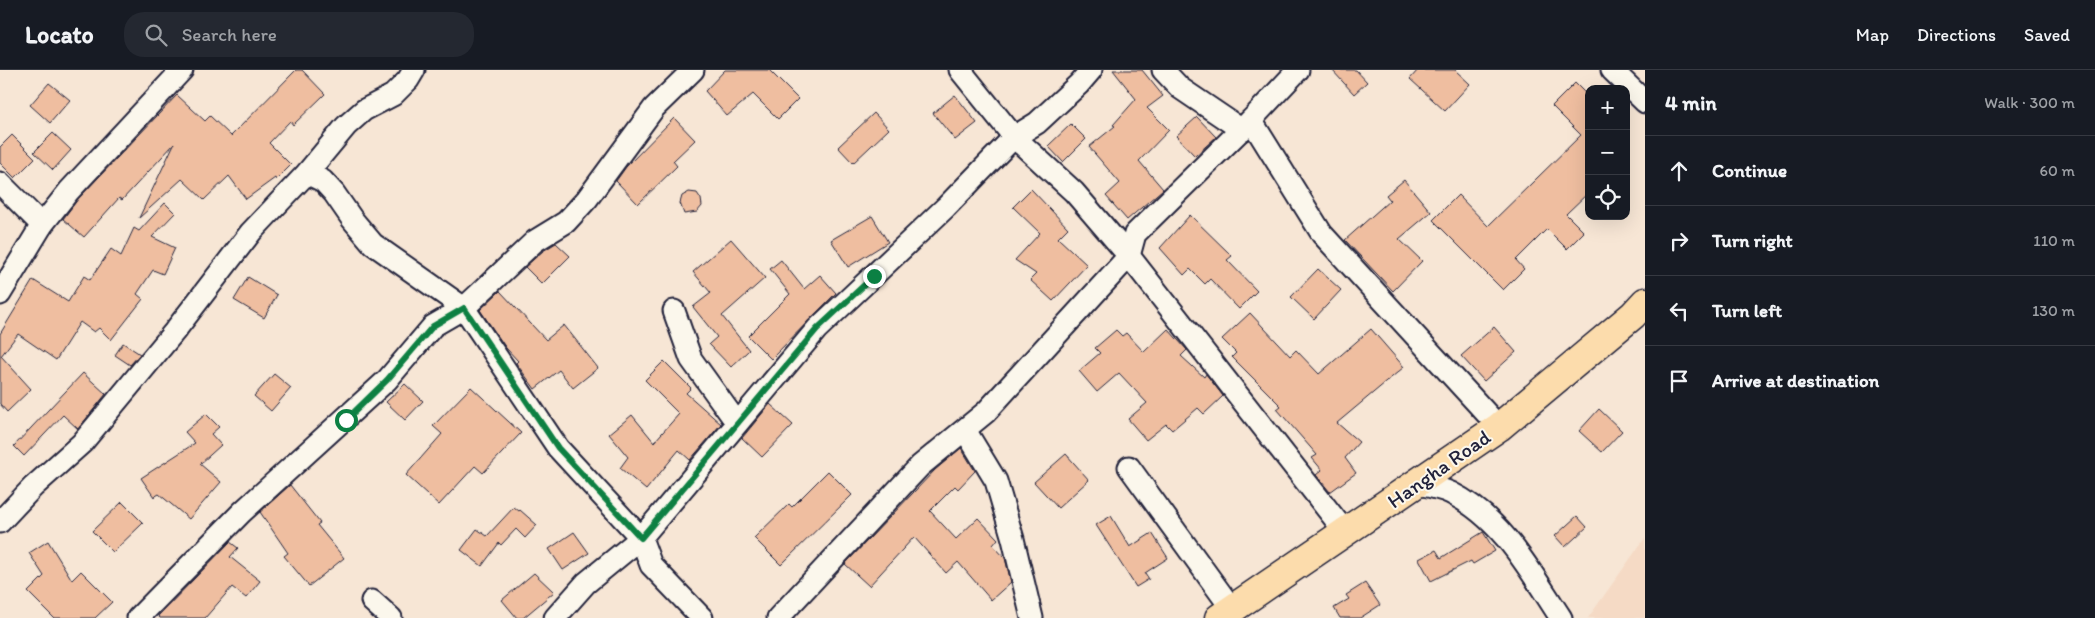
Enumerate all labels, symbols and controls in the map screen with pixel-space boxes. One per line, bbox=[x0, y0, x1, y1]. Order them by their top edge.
search box bbox=[124, 12, 474, 57]
text: Locato bbox=[25, 20, 94, 49]
icon: search bbox=[142, 21, 170, 49]
text: Search here bbox=[182, 23, 277, 46]
text: Map bbox=[1856, 24, 1889, 46]
text: Directions bbox=[1917, 24, 1996, 46]
text: Saved bbox=[2024, 24, 2070, 46]
map controls bbox=[1585, 85, 1630, 220]
button: + bbox=[1585, 85, 1630, 130]
text: 4 min bbox=[1665, 90, 1717, 115]
text: Walk · 300 m bbox=[1984, 93, 2075, 112]
button: − bbox=[1585, 130, 1630, 175]
icon: ahead bbox=[1665, 157, 1693, 185]
text: Continue bbox=[1712, 159, 1787, 182]
text: 60 m bbox=[2040, 161, 2075, 180]
button: locate bbox=[1585, 175, 1630, 220]
icon: right bbox=[1665, 227, 1693, 255]
text: Turn right bbox=[1712, 229, 1793, 252]
text: 110 m bbox=[2033, 231, 2075, 250]
route end bbox=[863, 265, 886, 288]
icon: left bbox=[1665, 297, 1693, 325]
text: Turn left bbox=[1712, 299, 1782, 322]
text: 130 m bbox=[2032, 301, 2075, 320]
icon: arrive bbox=[1665, 367, 1693, 395]
text: Arrive at destination bbox=[1712, 369, 1879, 392]
route start bbox=[335, 409, 358, 432]
street label: Hangha Road bbox=[1382, 424, 1495, 513]

